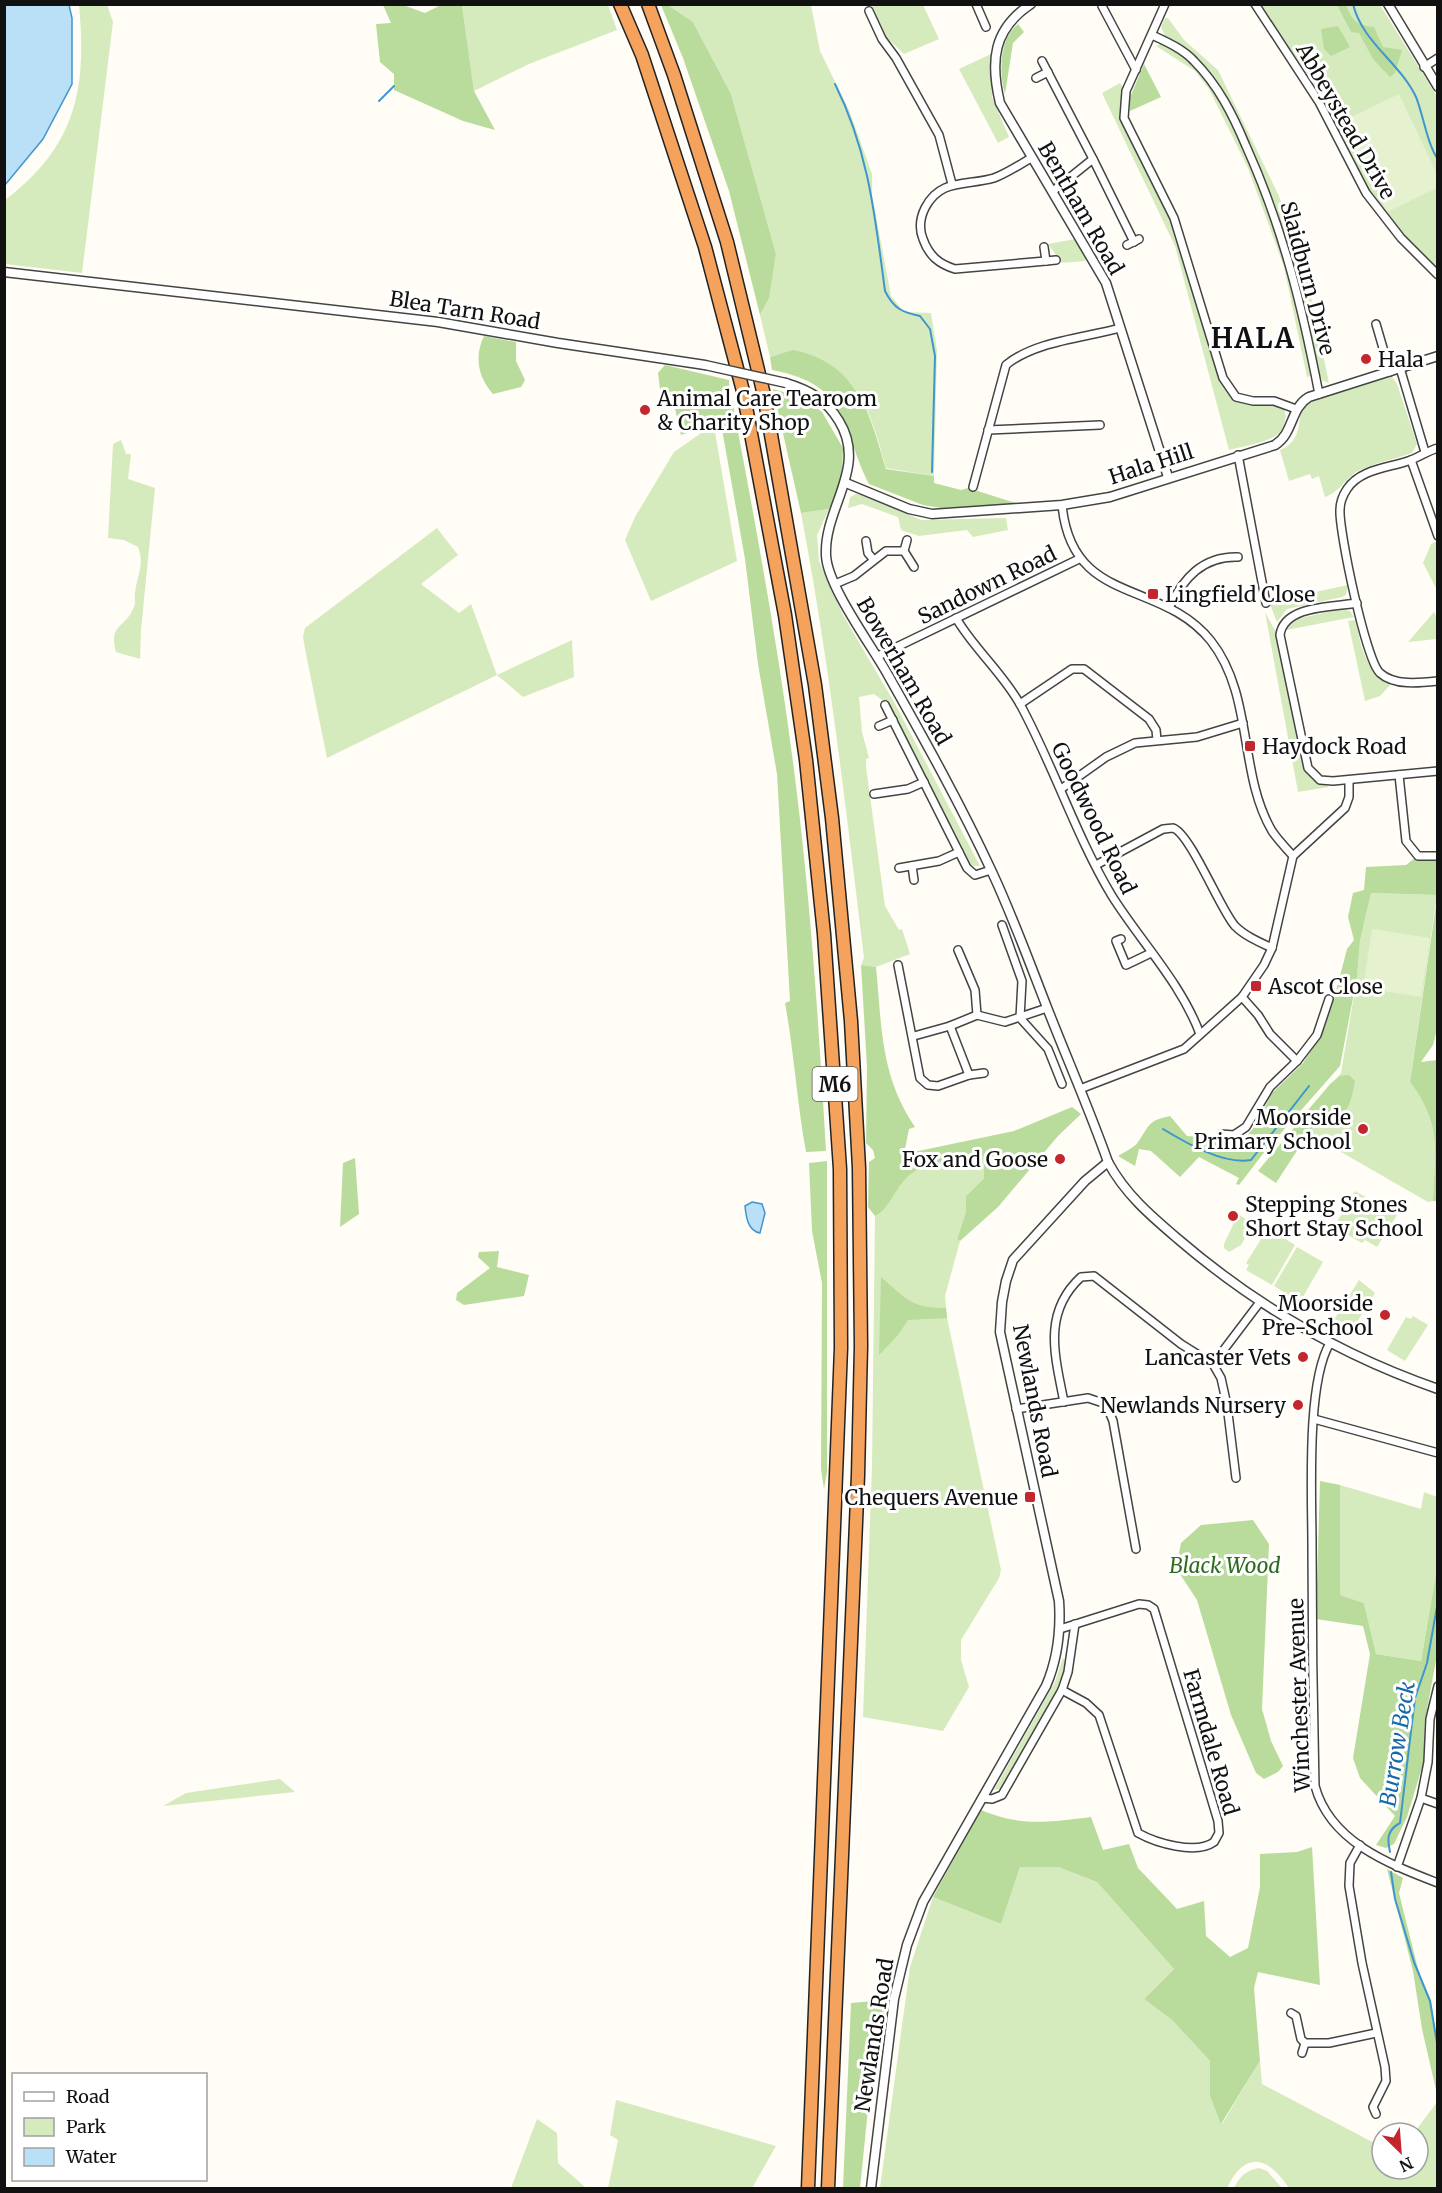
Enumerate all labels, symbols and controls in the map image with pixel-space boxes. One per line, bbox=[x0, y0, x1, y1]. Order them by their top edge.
street label: Abbeystead Drive bbox=[1290, 37, 1402, 204]
street label: Bentham Road bbox=[1032, 137, 1130, 280]
street label: Slaidburn Drive bbox=[1275, 198, 1341, 358]
street label: Blea Tarn Road bbox=[388, 285, 543, 335]
district label: HALA bbox=[1211, 321, 1295, 355]
place label: Hala bbox=[1378, 346, 1424, 373]
marker: Hala bbox=[1359, 352, 1373, 366]
place label: Animal Care Tearoom & Charity Shop bbox=[656, 385, 877, 436]
marker: Animal Care Tearoom & Charity Shop bbox=[638, 403, 652, 417]
street label: Hala Hill bbox=[1105, 438, 1197, 490]
street label: Sandown Road bbox=[913, 540, 1061, 630]
place label: Lingfield Close bbox=[1165, 581, 1315, 608]
marker: Lingfield Close bbox=[1146, 587, 1160, 601]
street label: Bowerham Road bbox=[851, 592, 957, 750]
place label: Haydock Road bbox=[1262, 733, 1407, 760]
street label: Goodwood Road bbox=[1046, 738, 1143, 899]
marker: Haydock Road bbox=[1243, 739, 1257, 753]
place label: Ascot Close bbox=[1267, 973, 1383, 1000]
marker: Ascot Close bbox=[1249, 979, 1263, 993]
road number: M6 bbox=[812, 1067, 858, 1101]
place label: Moorside Primary School bbox=[1194, 1104, 1351, 1155]
marker: Moorside Primary School bbox=[1356, 1122, 1370, 1136]
place label: Fox and Goose bbox=[902, 1146, 1048, 1173]
marker: Fox and Goose bbox=[1053, 1152, 1067, 1166]
place label: Stepping Stones Short Stay School bbox=[1245, 1191, 1424, 1242]
marker: Stepping Stones Short Stay School bbox=[1226, 1209, 1240, 1223]
place label: Moorside Pre-School bbox=[1262, 1290, 1374, 1341]
marker: Moorside Pre-School bbox=[1378, 1308, 1392, 1322]
street label: Newlands Road bbox=[1007, 1322, 1063, 1480]
place label: Lancaster Vets bbox=[1144, 1344, 1291, 1371]
marker: Lancaster Vets bbox=[1296, 1350, 1310, 1364]
place label: Newlands Nursery bbox=[1100, 1392, 1287, 1419]
marker: Newlands Nursery bbox=[1291, 1398, 1305, 1412]
place label: Chequers Avenue bbox=[845, 1484, 1018, 1511]
marker: Chequers Avenue bbox=[1023, 1490, 1037, 1504]
park label: Black Wood bbox=[1169, 1552, 1281, 1579]
street label: Winchester Avenue bbox=[1282, 1598, 1316, 1793]
street label: Farmdale Road bbox=[1177, 1666, 1245, 1819]
water label: Burrow Beck bbox=[1373, 1679, 1421, 1809]
street label: Newlands Road bbox=[849, 1956, 900, 2114]
legend bbox=[12, 2073, 207, 2181]
text: Road bbox=[66, 2085, 110, 2108]
text: Park bbox=[66, 2115, 107, 2138]
north arrow bbox=[1370, 2121, 1430, 2181]
text: Water bbox=[65, 2145, 117, 2168]
text: N bbox=[1396, 2153, 1416, 2176]

